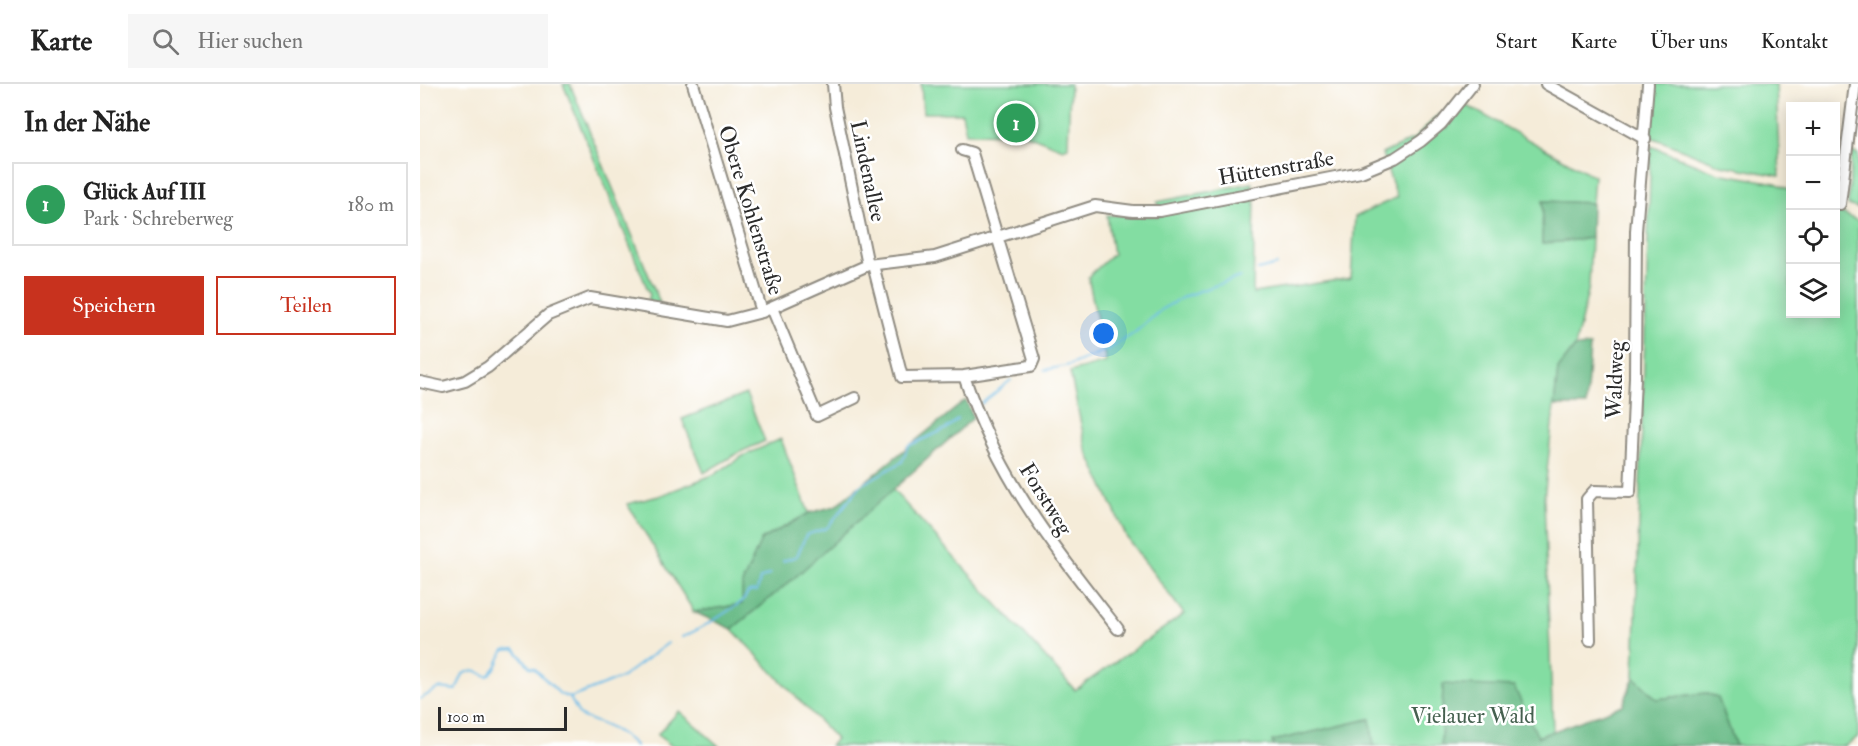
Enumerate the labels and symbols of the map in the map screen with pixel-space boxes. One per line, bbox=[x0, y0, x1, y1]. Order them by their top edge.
pin: 1 bbox=[996, 100, 1036, 146]
street label: Lindenallee bbox=[844, 118, 892, 224]
street label: Obere Kohlenstraße bbox=[712, 122, 790, 298]
street label: Hüttenstraße bbox=[1216, 144, 1336, 192]
your location bbox=[1089, 319, 1118, 348]
street label: Waldweg bbox=[1600, 339, 1630, 421]
street label: Forstweg bbox=[1013, 458, 1080, 541]
park label: Vielauer Wald bbox=[1411, 702, 1535, 730]
scale bar bbox=[438, 704, 567, 732]

